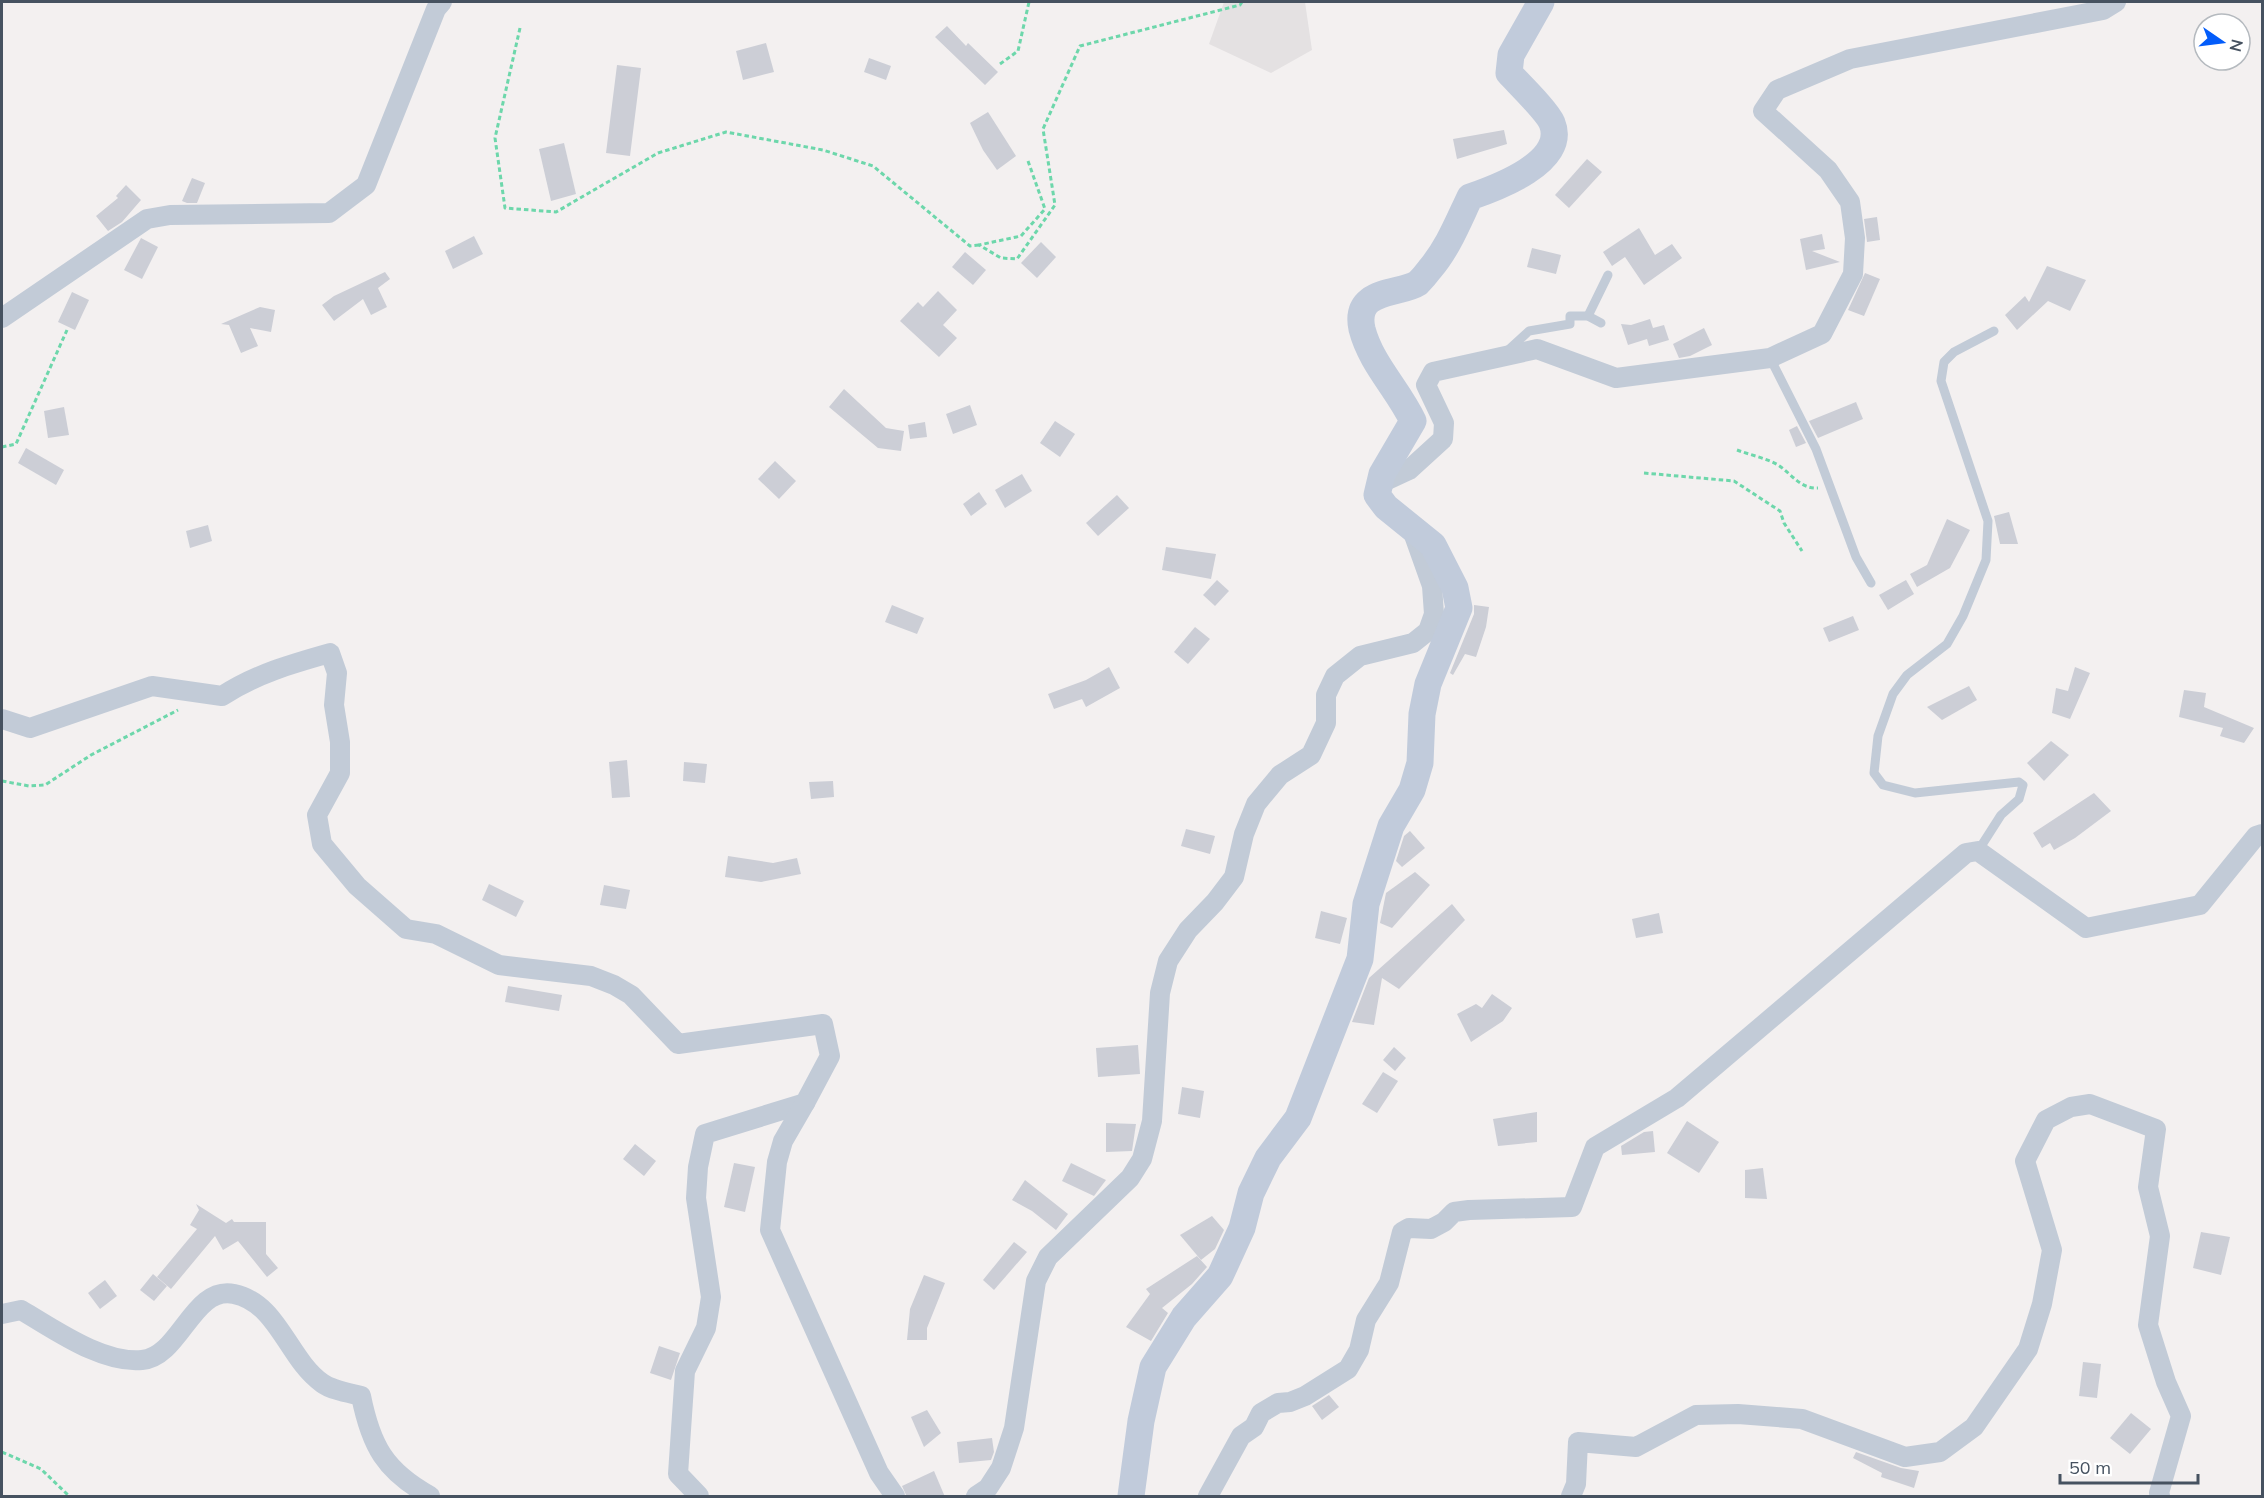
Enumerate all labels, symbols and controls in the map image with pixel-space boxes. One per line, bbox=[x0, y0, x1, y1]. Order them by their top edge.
north arrow bbox=[2192, 12, 2252, 72]
text: N bbox=[2225, 37, 2248, 54]
scale bar bbox=[2060, 1447, 2198, 1485]
text: 50 m bbox=[2069, 1456, 2111, 1479]

